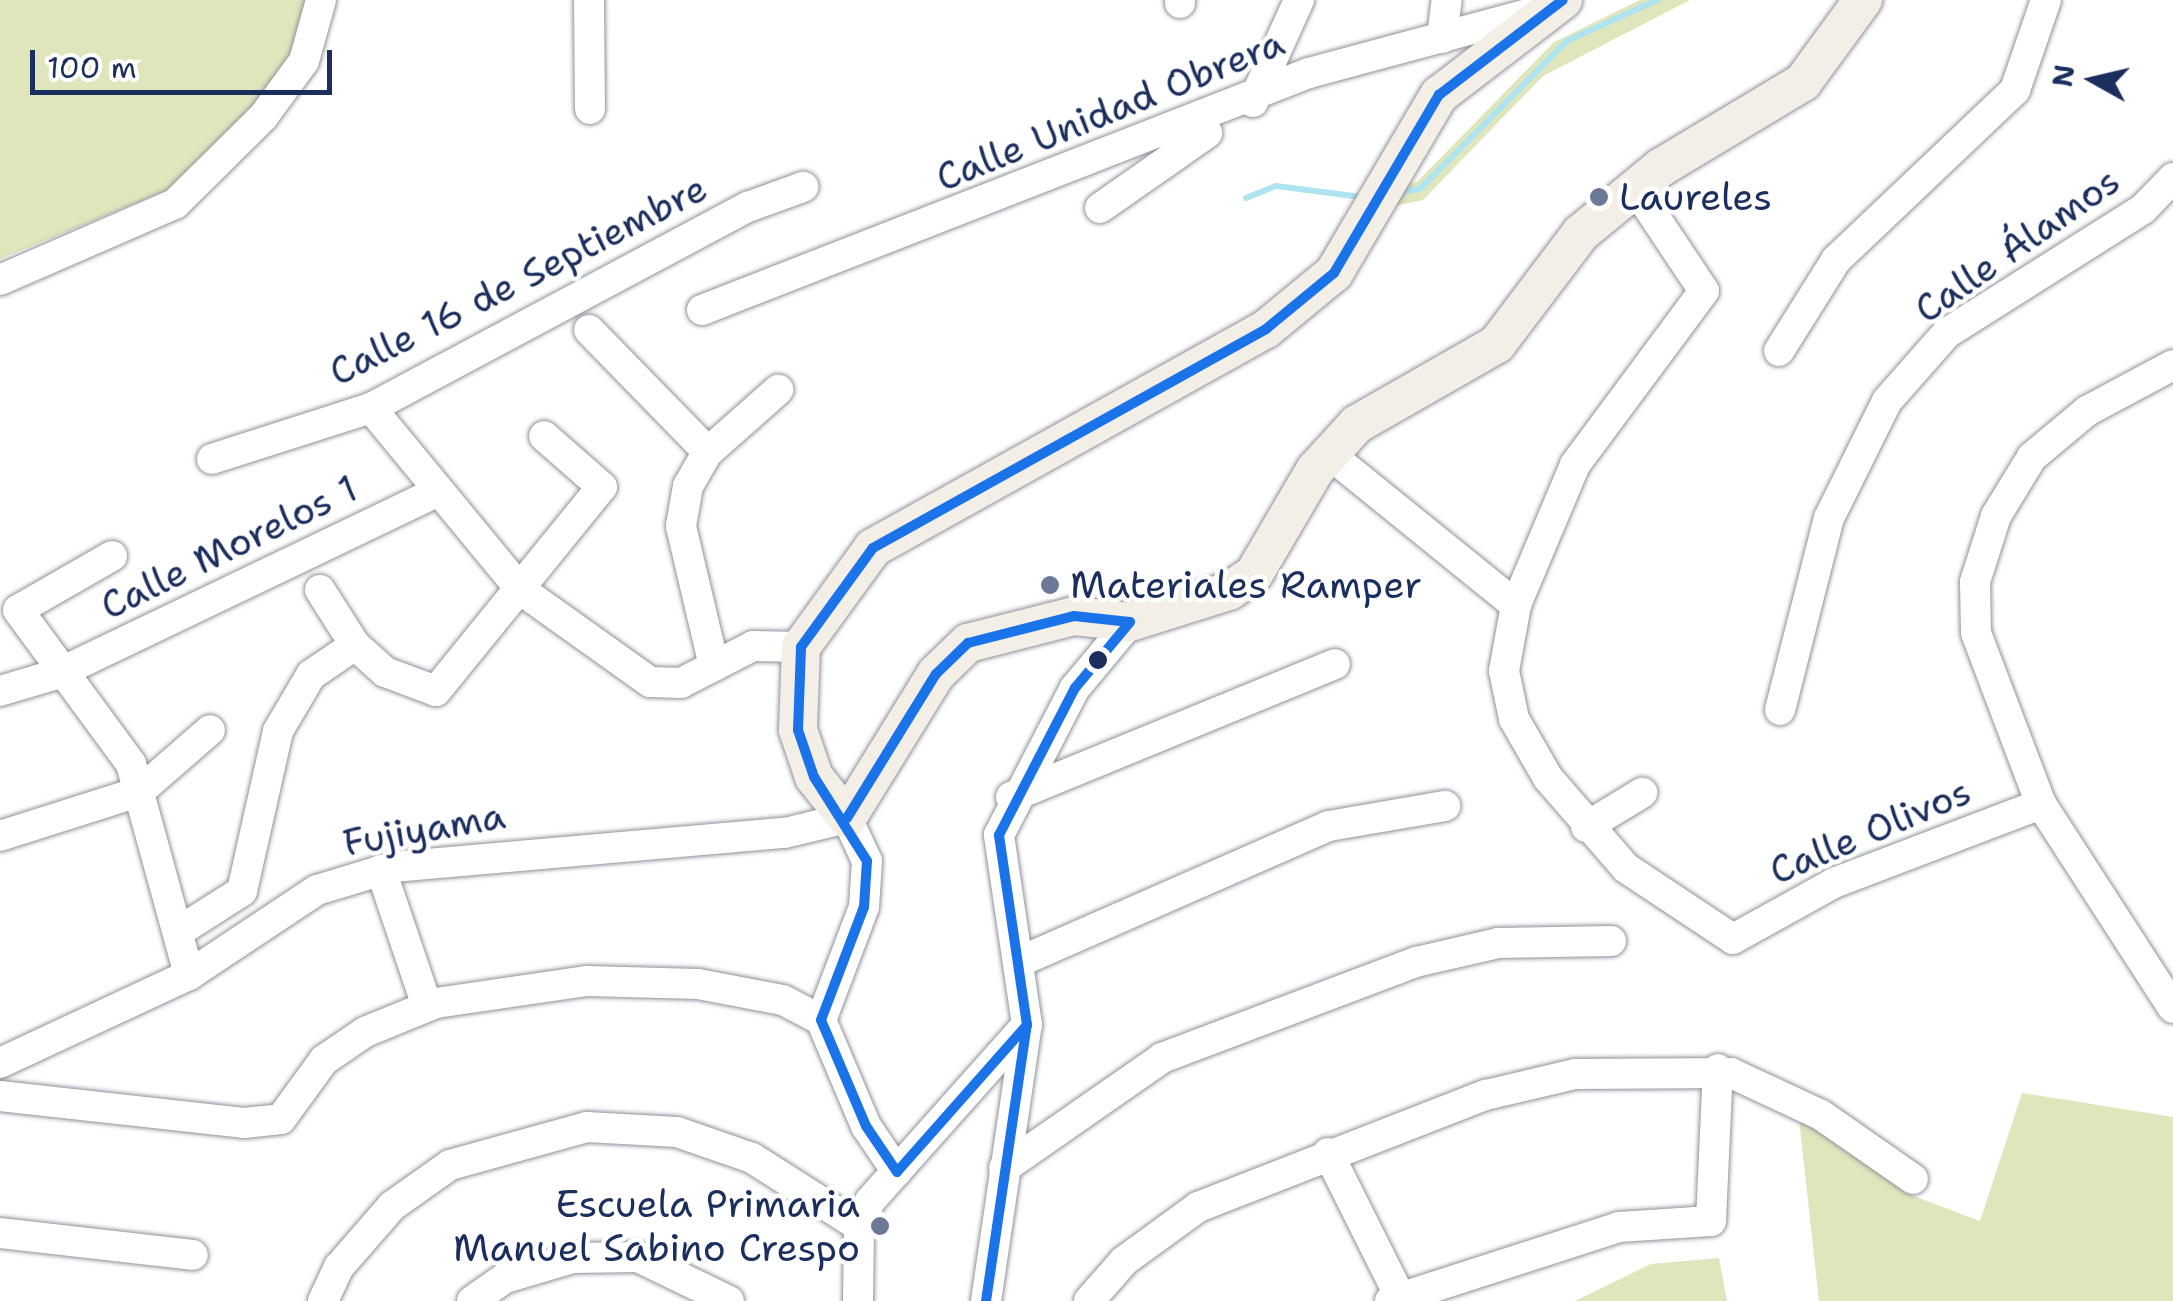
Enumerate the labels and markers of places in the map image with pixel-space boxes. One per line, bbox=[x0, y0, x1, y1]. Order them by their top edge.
place label: Laureles bbox=[1619, 174, 1772, 220]
marker: Laureles bbox=[1588, 186, 1610, 208]
place label: Materiales Ramper bbox=[1070, 562, 1422, 608]
marker: Materiales Ramper bbox=[1039, 574, 1061, 596]
unlabelled marker bbox=[1088, 650, 1108, 670]
place label: Escuela Primaria Manuel Sabino Crespo bbox=[453, 1181, 860, 1270]
marker: Escuela Primaria Manuel Sabino Crespo bbox=[869, 1215, 891, 1237]

